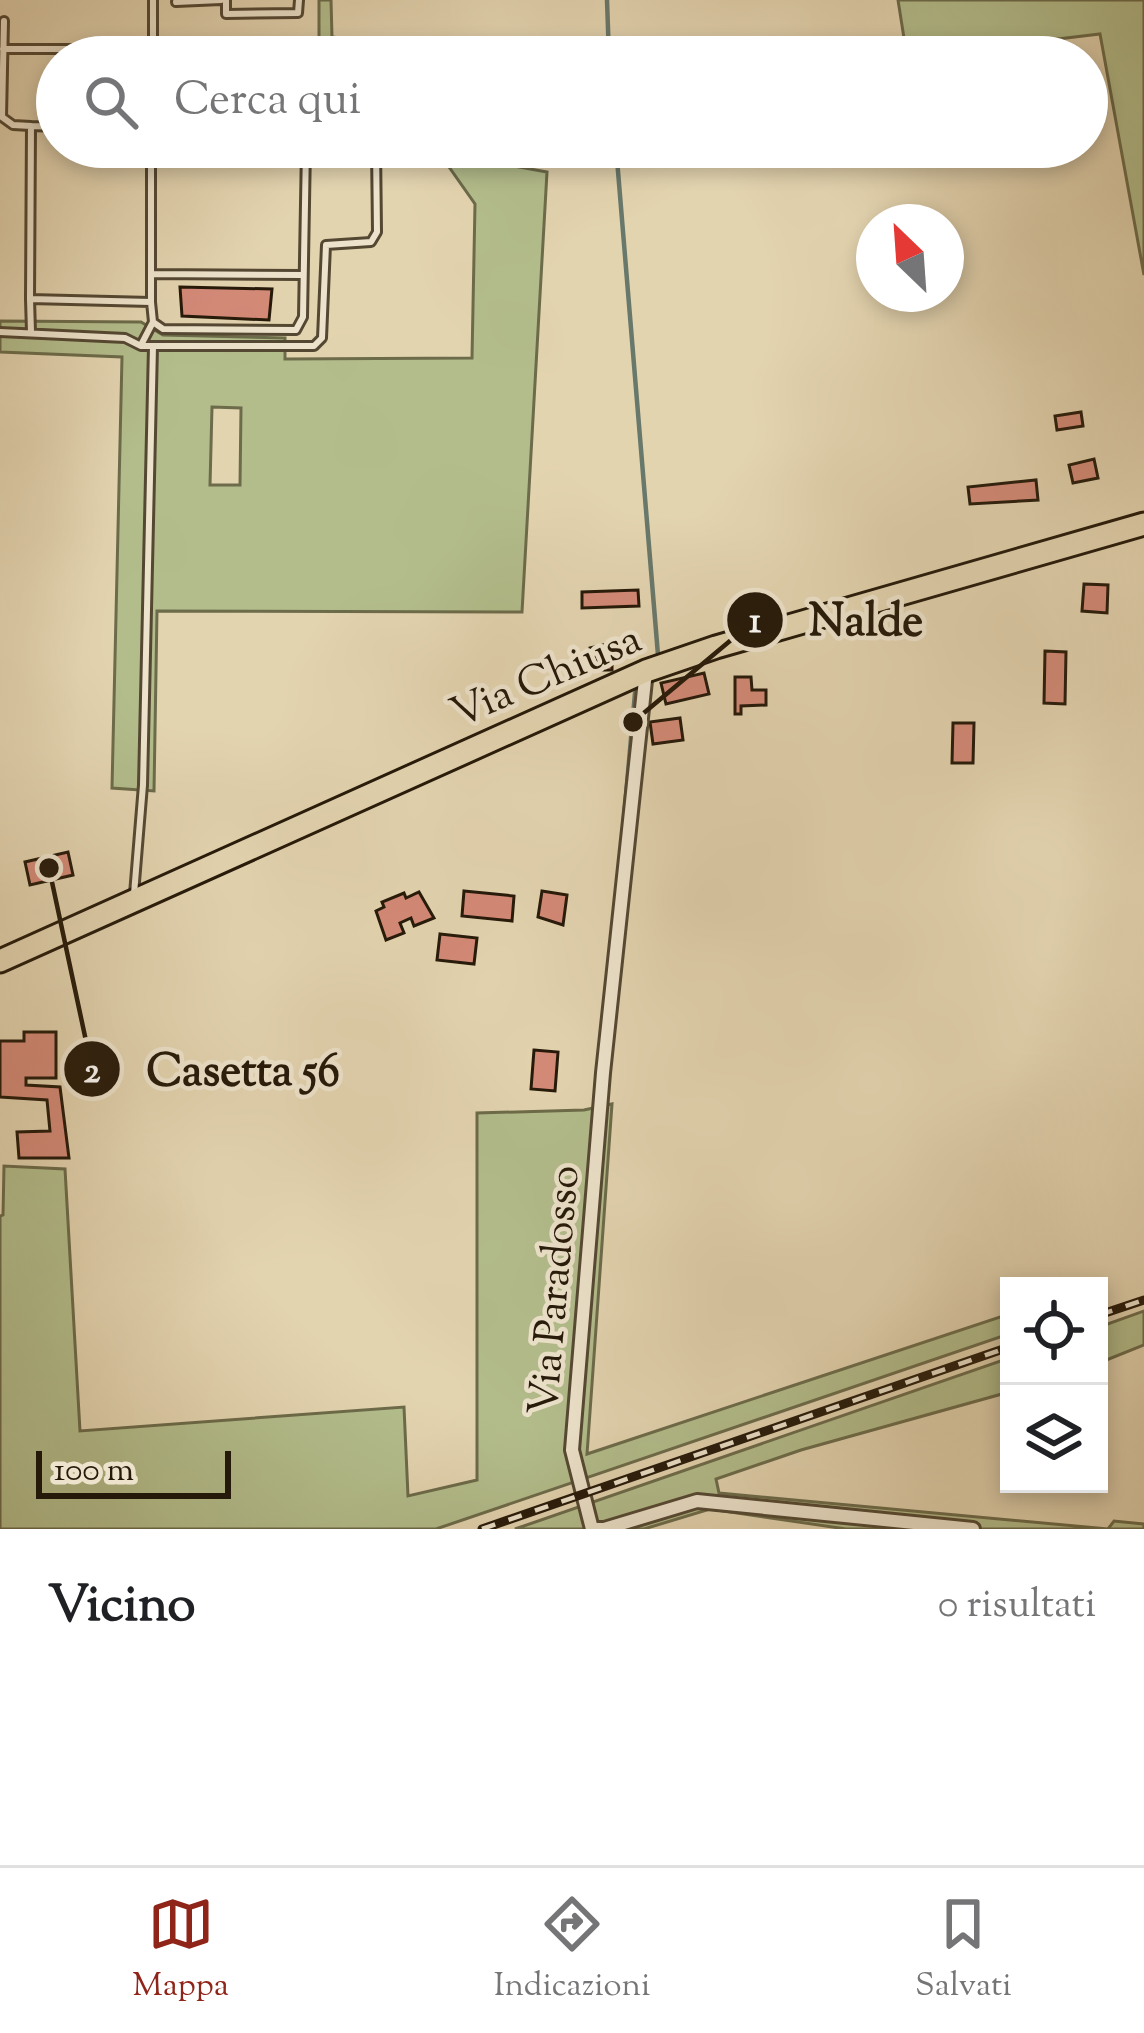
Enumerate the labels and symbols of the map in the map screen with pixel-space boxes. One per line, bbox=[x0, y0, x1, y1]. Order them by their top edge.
north arrow bbox=[856, 204, 964, 312]
callout: Nalde bbox=[725, 579, 947, 660]
text: Nalde bbox=[809, 592, 923, 657]
text: 1 bbox=[749, 597, 762, 649]
street label: Via Chiusa bbox=[442, 612, 652, 746]
callout: Casetta 56 bbox=[62, 1029, 364, 1110]
text: Casetta 56 bbox=[146, 1042, 340, 1107]
text: 2 bbox=[84, 1047, 101, 1099]
street label: Via Paradosso bbox=[516, 1163, 598, 1418]
scale bar bbox=[36, 1445, 231, 1498]

